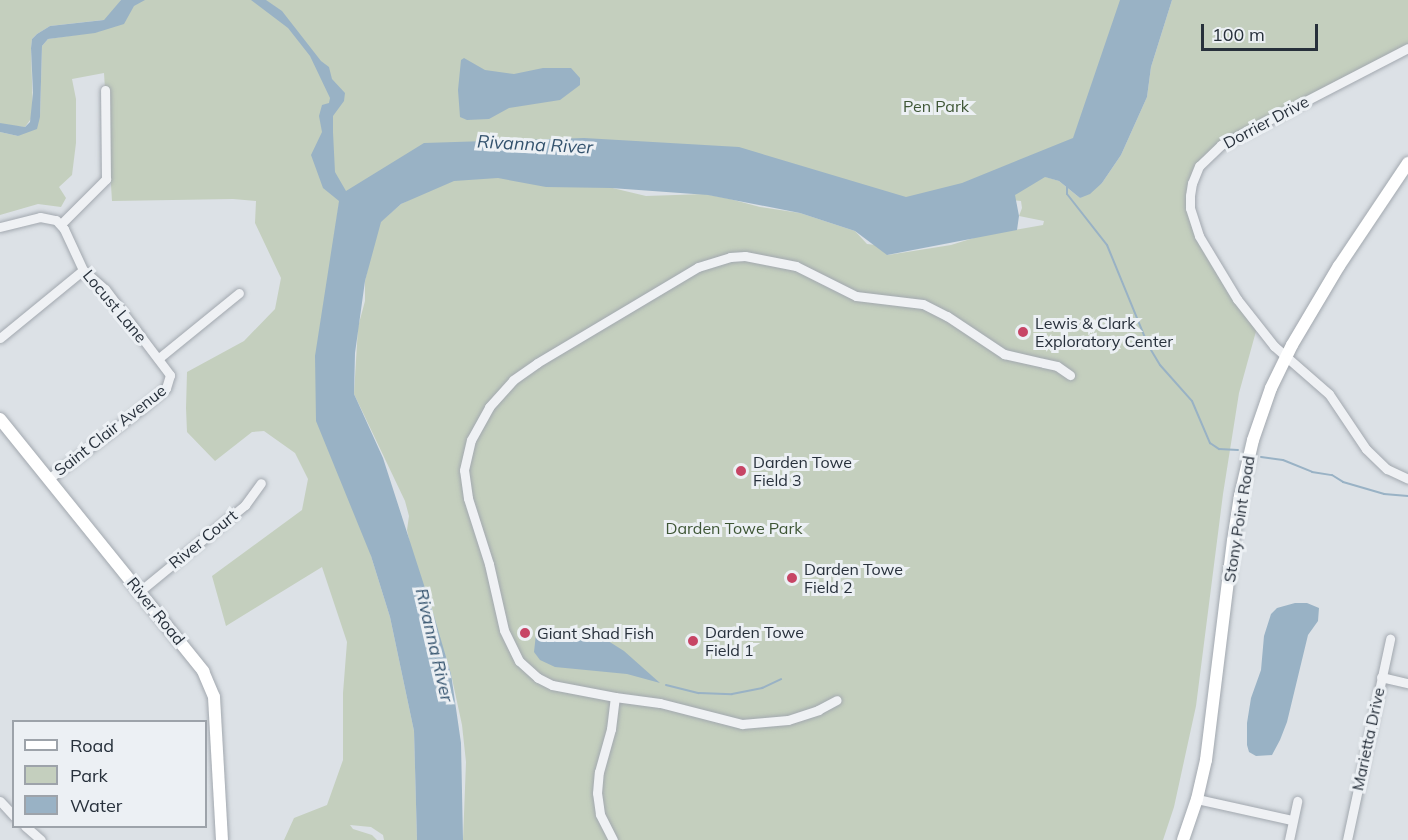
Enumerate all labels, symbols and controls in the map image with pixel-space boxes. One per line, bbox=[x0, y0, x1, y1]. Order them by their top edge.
scale bar bbox=[1204, 12, 1321, 50]
text: 100 m bbox=[1212, 23, 1265, 46]
street label: Dorrier Drive bbox=[1220, 91, 1312, 153]
park label: Pen Park bbox=[903, 96, 969, 116]
water label: Rivanna River bbox=[477, 131, 593, 159]
street label: Locust Lane bbox=[79, 266, 151, 346]
place label: Lewis & Clark Exploratory Center bbox=[1035, 313, 1173, 351]
marker: Lewis & Clark Exploratory Center bbox=[1016, 325, 1030, 339]
street label: Saint Clair Avenue bbox=[50, 380, 170, 480]
place label: Darden Towe Field 3 bbox=[753, 452, 852, 490]
street label: Stony Point Road bbox=[1220, 454, 1258, 584]
marker: Darden Towe Field 3 bbox=[734, 464, 748, 478]
street label: River Court bbox=[165, 506, 241, 572]
park label: Darden Towe Park bbox=[666, 518, 802, 538]
place label: Darden Towe Field 2 bbox=[804, 559, 903, 597]
marker: Darden Towe Field 2 bbox=[785, 571, 799, 585]
street label: River Road bbox=[123, 573, 189, 649]
water label: Rivanna River bbox=[410, 586, 458, 704]
place label: Darden Towe Field 1 bbox=[705, 622, 804, 660]
place label: Giant Shad Fish bbox=[537, 623, 654, 643]
marker: Giant Shad Fish bbox=[518, 626, 532, 640]
marker: Darden Towe Field 1 bbox=[686, 634, 700, 648]
street label: Marietta Drive bbox=[1348, 686, 1388, 792]
legend bbox=[12, 720, 207, 828]
text: Road bbox=[70, 734, 114, 757]
text: Park bbox=[70, 764, 108, 787]
text: Water bbox=[70, 794, 122, 817]

